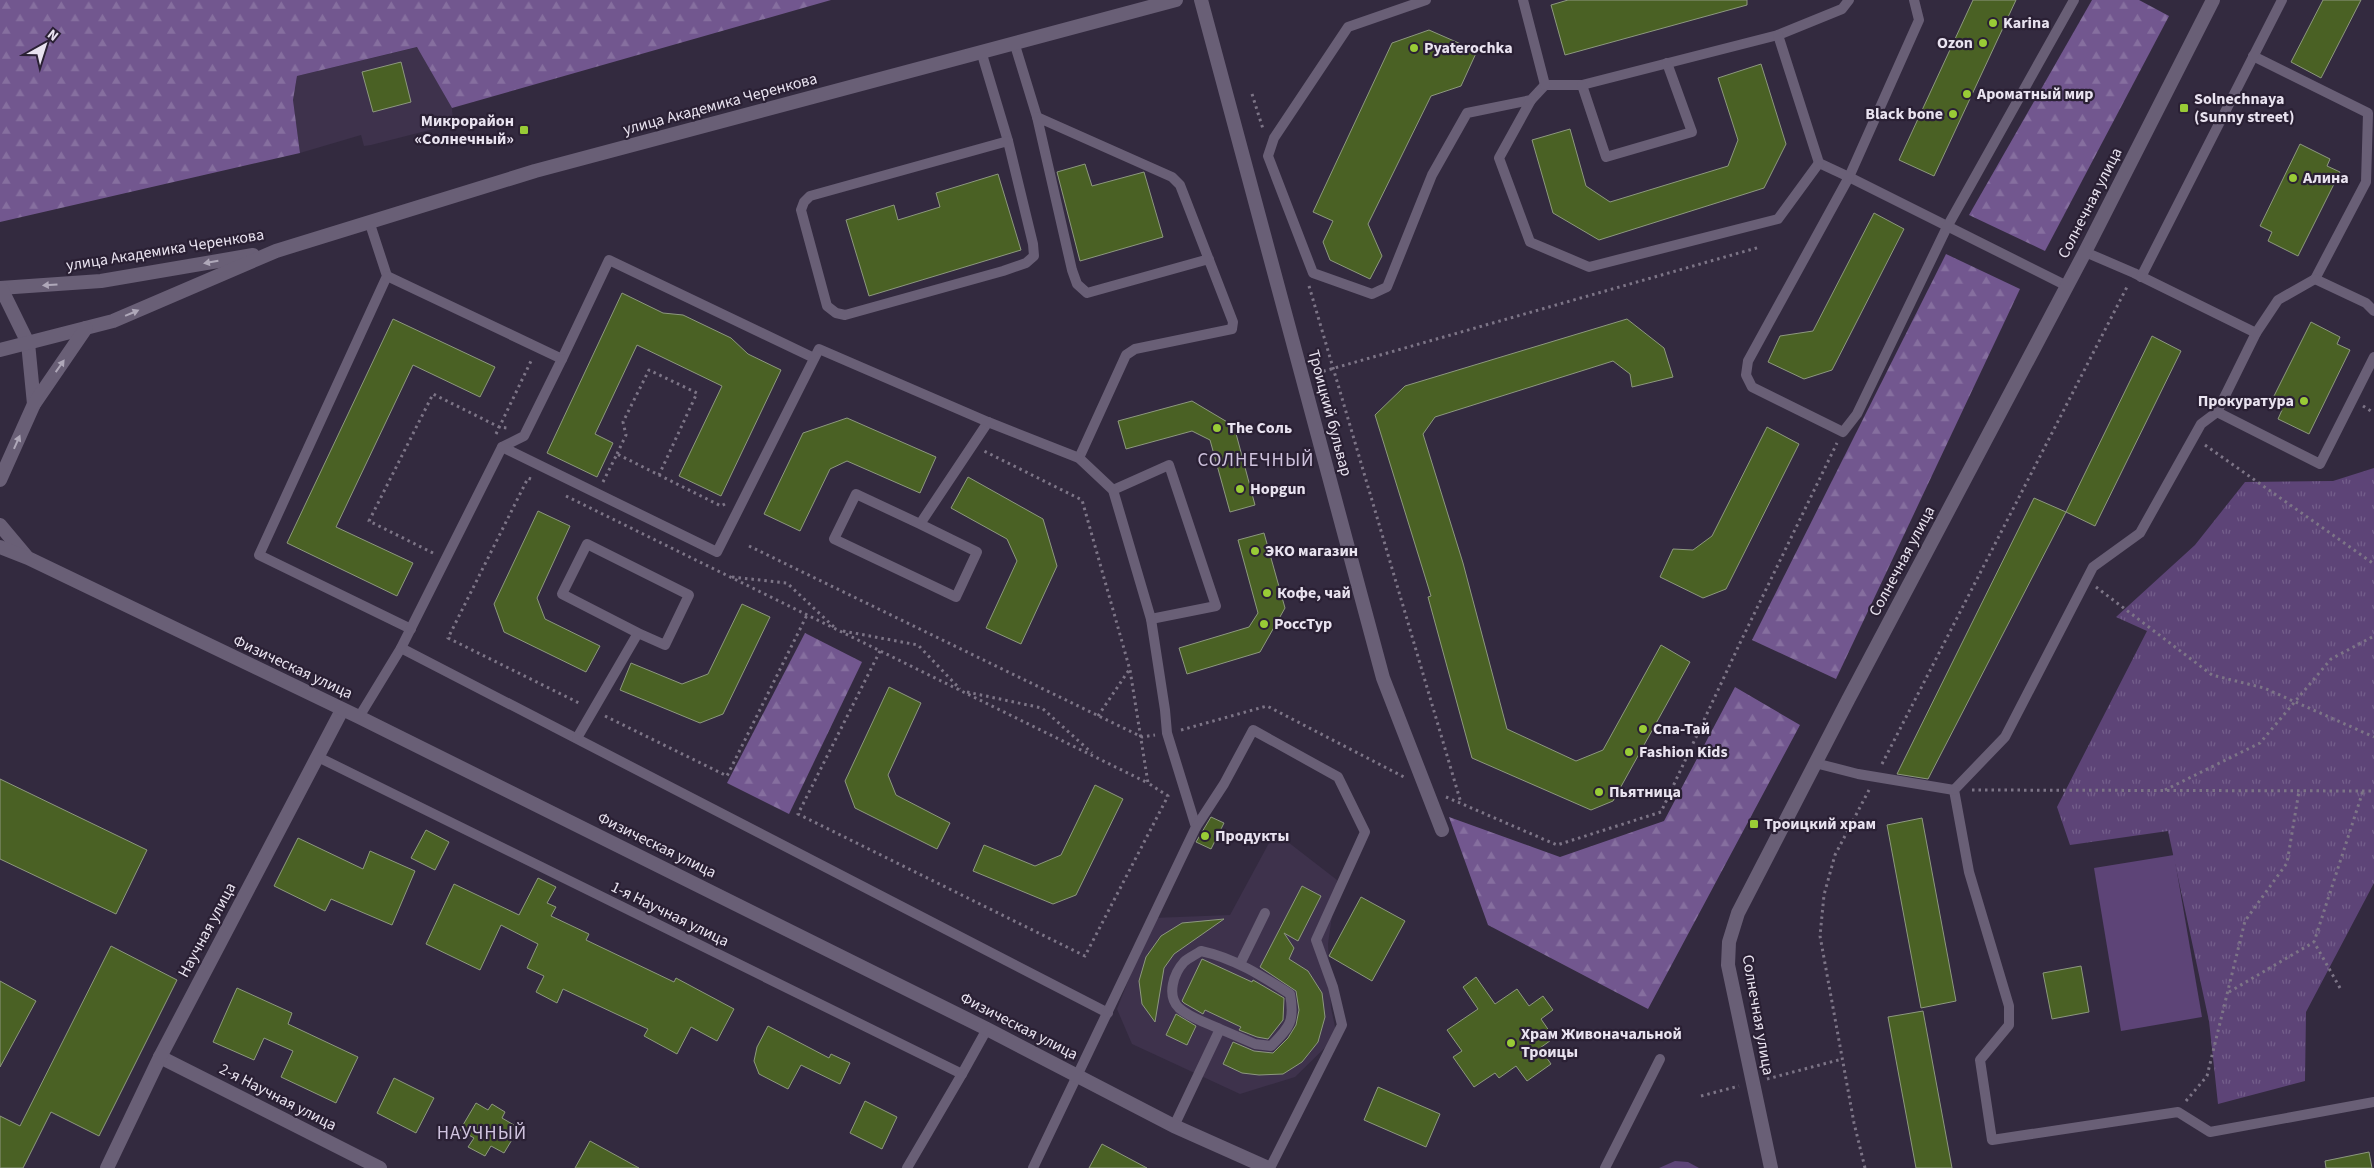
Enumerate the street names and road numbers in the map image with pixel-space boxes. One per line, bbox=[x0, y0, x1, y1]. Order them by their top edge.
street label: улица Академика Черенкова bbox=[620, 67, 820, 141]
street label: Солнечная улица bbox=[2053, 144, 2127, 262]
street label: улица Академика Черенкова bbox=[64, 223, 266, 277]
street label: Троицкий бульвар bbox=[1303, 347, 1357, 479]
street label: Солнечная улица bbox=[1864, 502, 1940, 620]
street label: Физическая улица bbox=[230, 630, 356, 704]
street label: Физическая улица bbox=[594, 807, 720, 883]
street label: 1-я Научная улица bbox=[607, 876, 733, 952]
street label: Научная улица bbox=[173, 879, 241, 981]
street label: Солнечная улица bbox=[1737, 953, 1779, 1077]
street label: Физическая улица bbox=[956, 987, 1082, 1065]
street label: 2-я Научная улица bbox=[216, 1058, 340, 1136]

